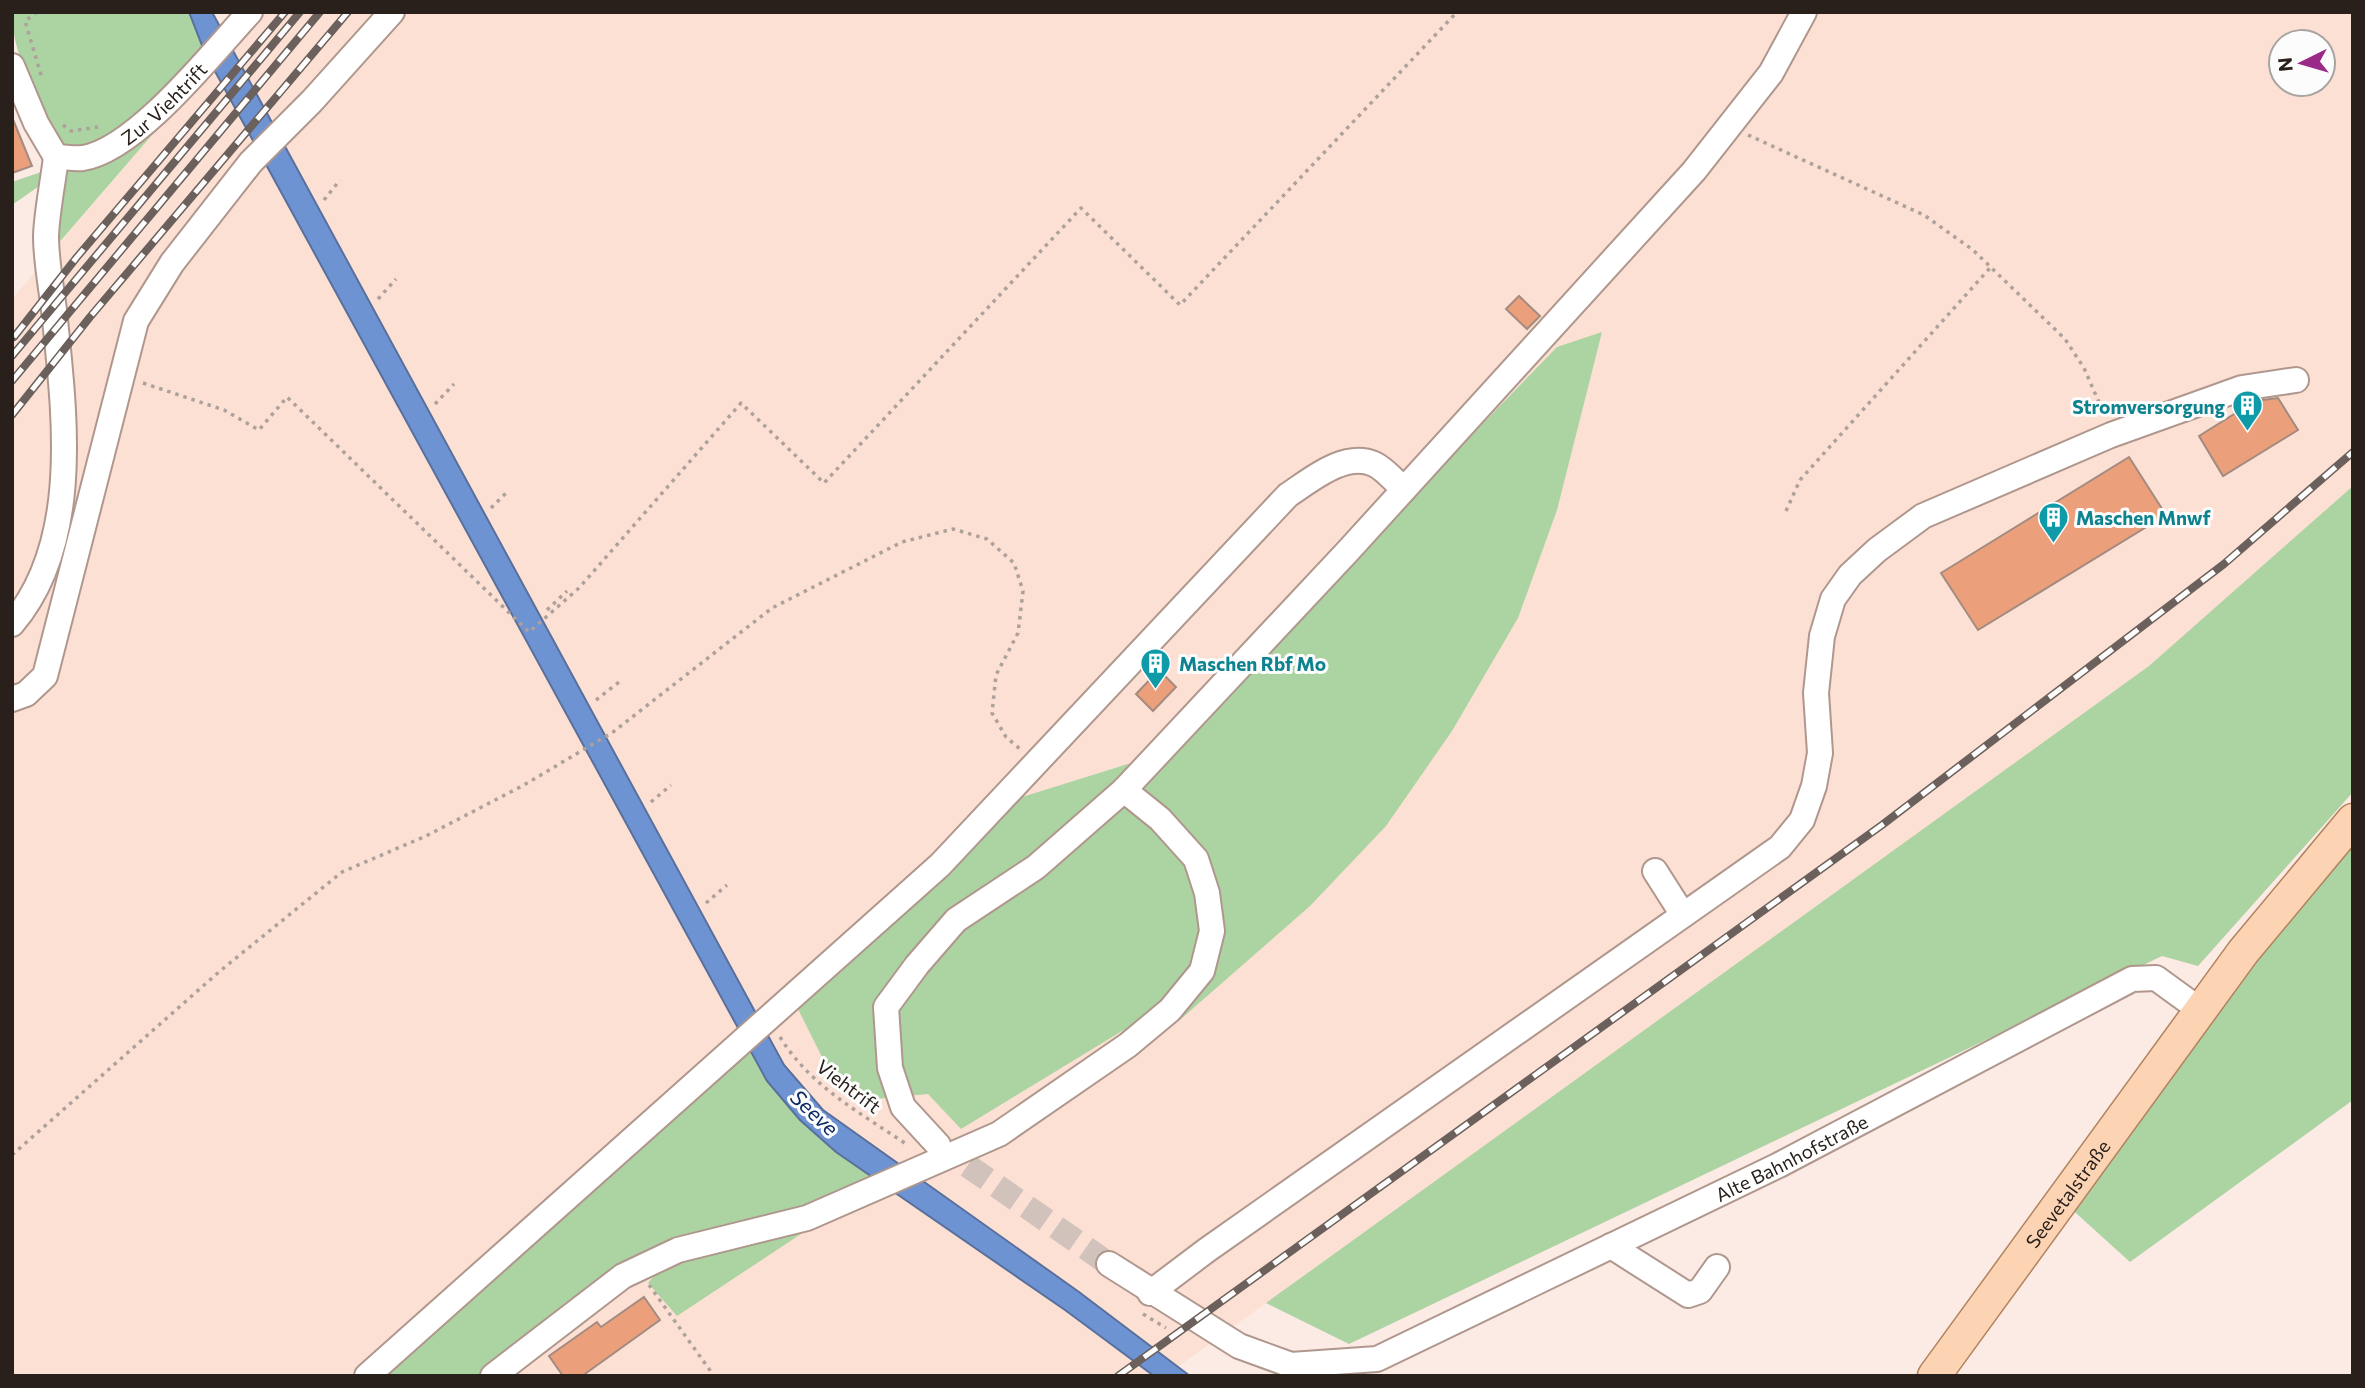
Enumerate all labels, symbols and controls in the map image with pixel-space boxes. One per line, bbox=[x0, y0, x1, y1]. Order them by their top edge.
north arrow bbox=[2267, 28, 2337, 98]
text: N bbox=[2272, 56, 2297, 73]
street label: Zur Viehtrift bbox=[116, 57, 211, 149]
building icon: Stromversorgung bbox=[2231, 389, 2265, 433]
place label: Stromversorgung bbox=[2072, 395, 2226, 418]
building icon: Maschen Mnwf bbox=[2036, 500, 2070, 544]
place label: Maschen Mnwf bbox=[2076, 506, 2211, 529]
building icon: Maschen Rbf Mo bbox=[1139, 646, 1173, 690]
place label: Maschen Rbf Mo bbox=[1179, 652, 1326, 675]
street label: Viehtrift bbox=[812, 1054, 886, 1118]
water label: Seeve bbox=[786, 1084, 844, 1140]
street label: Alte Bahnhofstraße bbox=[1711, 1109, 1871, 1206]
street label: Seevetalstraße bbox=[2020, 1135, 2114, 1252]

